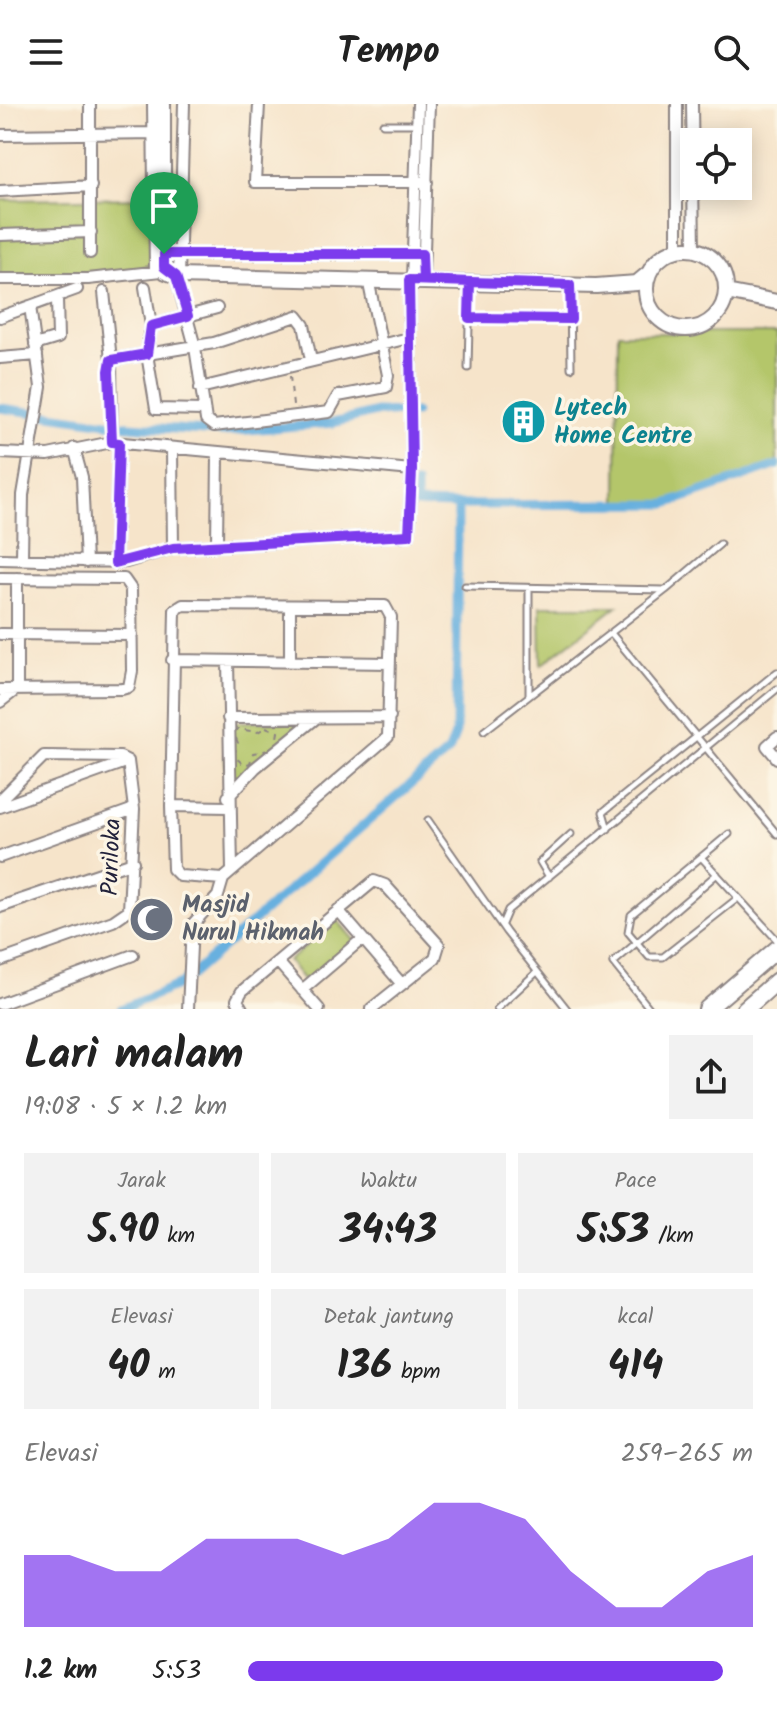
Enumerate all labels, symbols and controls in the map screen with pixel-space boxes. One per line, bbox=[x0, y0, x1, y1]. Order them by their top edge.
text: Tempo bbox=[337, 24, 440, 81]
icon: menu bbox=[24, 30, 68, 74]
icon: search bbox=[709, 30, 753, 74]
map controls bbox=[680, 128, 752, 200]
button: locate bbox=[680, 128, 752, 200]
pin bbox=[130, 172, 198, 254]
icon: arrive bbox=[142, 184, 186, 228]
place label: Lytech Home Centre bbox=[554, 389, 693, 456]
building icon: Lytech Home Centre bbox=[499, 398, 547, 446]
street label: Puriloka bbox=[91, 818, 133, 896]
place label: Masjid Nurul Hikmah bbox=[182, 886, 324, 953]
mosque icon: Masjid Nurul Hikmah bbox=[127, 895, 175, 943]
text: Lari malam bbox=[24, 1021, 243, 1091]
button: share bbox=[669, 1035, 753, 1119]
text: 19:08 · 5 × 1.2 km bbox=[24, 1086, 227, 1128]
text: Jarak bbox=[117, 1164, 166, 1199]
text: Waktu bbox=[360, 1164, 417, 1199]
text: Pace bbox=[615, 1164, 656, 1199]
text: 5.90 bbox=[88, 1199, 158, 1263]
text: 34:43 bbox=[340, 1199, 437, 1263]
text: 5:53 bbox=[577, 1199, 649, 1263]
text: km bbox=[158, 1219, 195, 1254]
text: /km bbox=[649, 1219, 694, 1254]
text: Elevasi bbox=[110, 1300, 173, 1335]
text: Detak jantung bbox=[323, 1300, 454, 1335]
text: kcal bbox=[618, 1300, 653, 1335]
text: 40 bbox=[107, 1335, 149, 1399]
text: 136 bbox=[336, 1335, 392, 1399]
text: 414 bbox=[608, 1335, 663, 1399]
text: m bbox=[149, 1355, 176, 1390]
text: bpm bbox=[392, 1355, 441, 1390]
text: Elevasi bbox=[24, 1433, 98, 1475]
text: 259–265 m bbox=[621, 1433, 753, 1475]
text: 1.2 km bbox=[24, 1650, 97, 1692]
text: 5:53 bbox=[152, 1650, 201, 1692]

